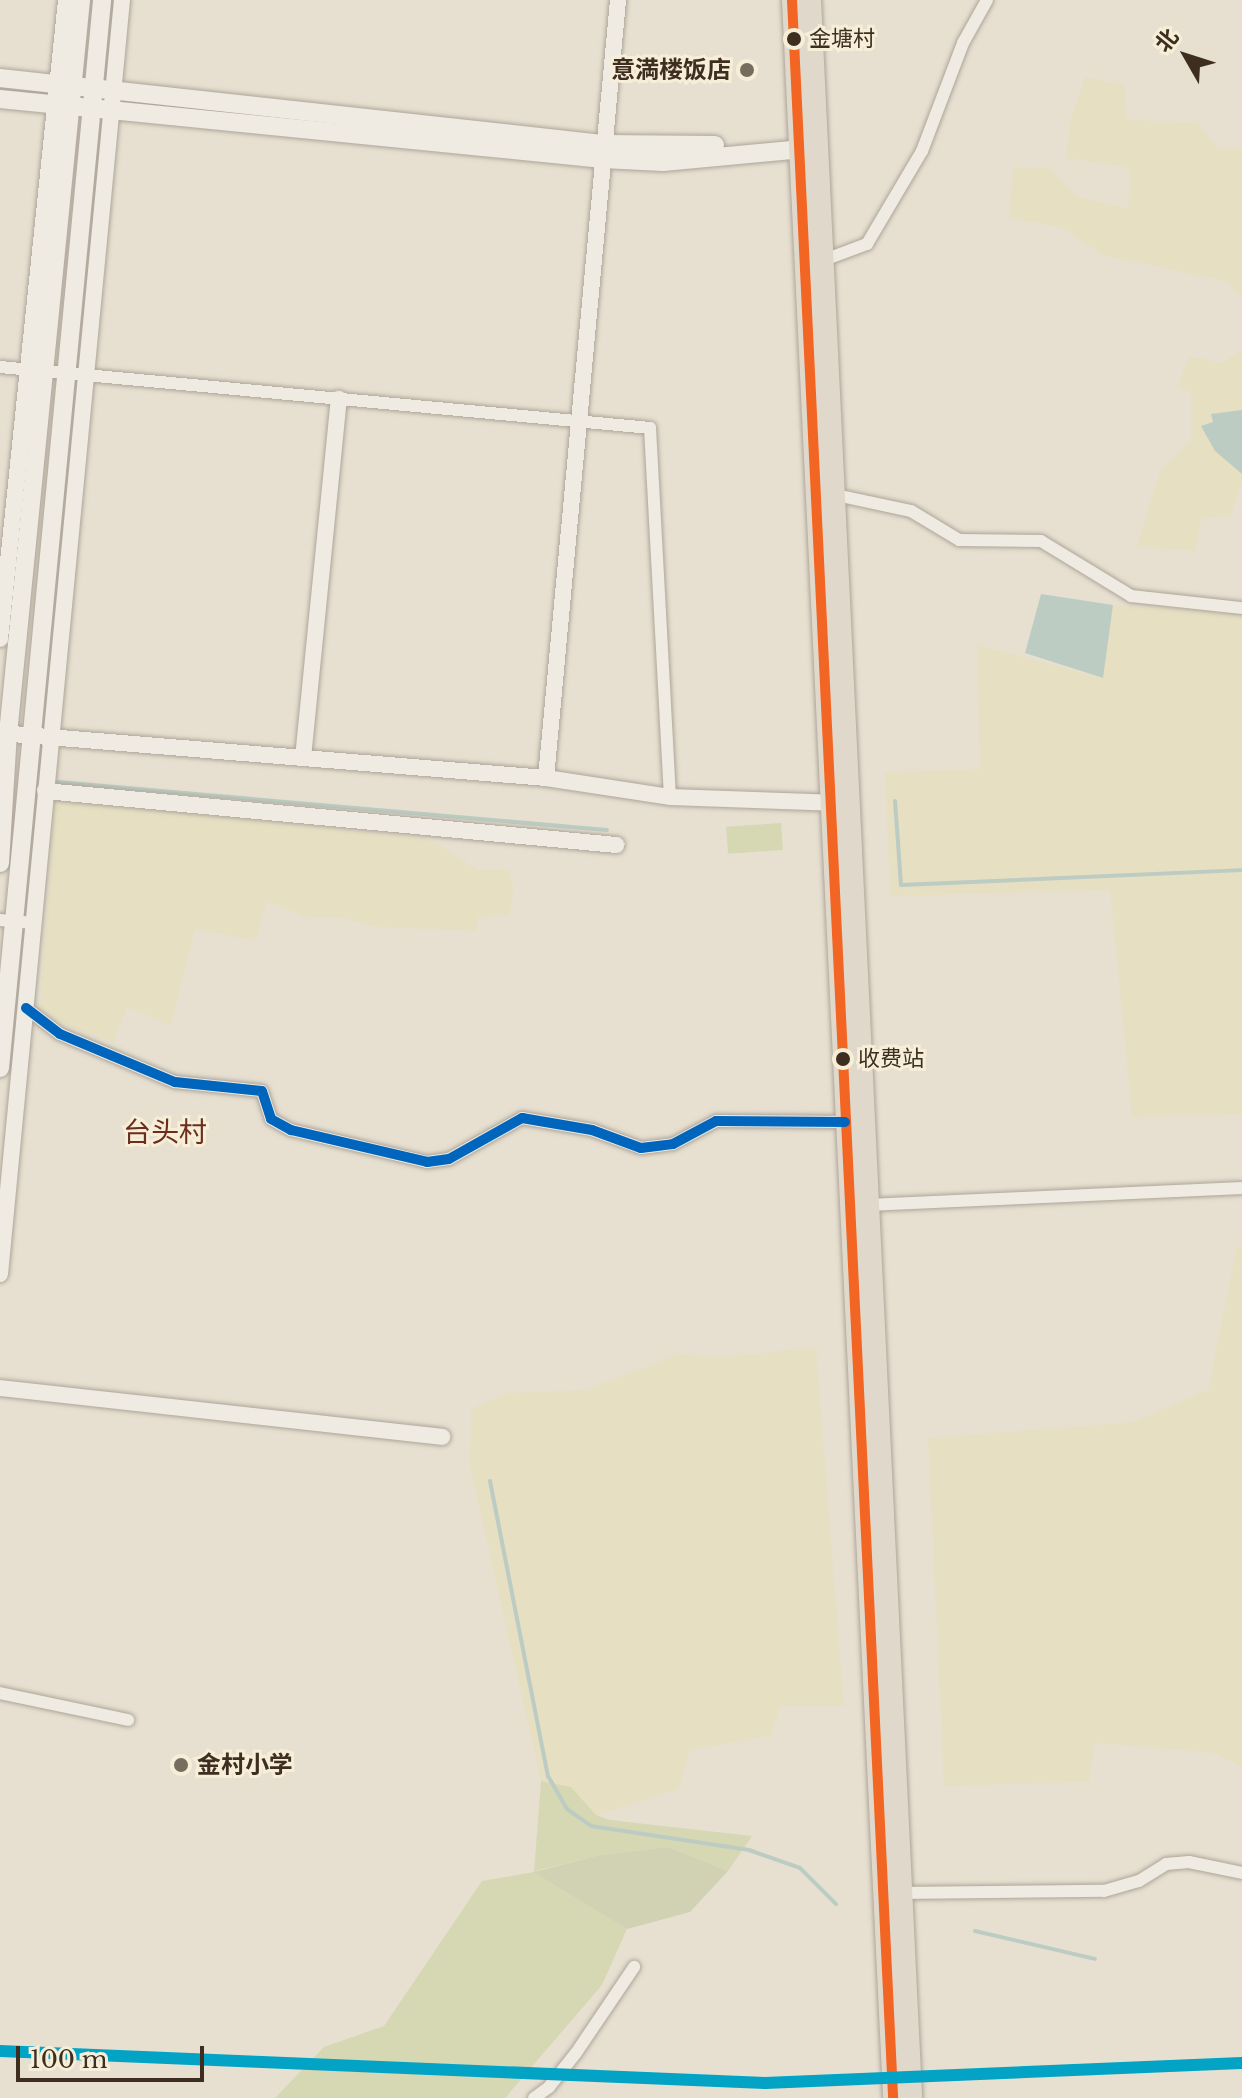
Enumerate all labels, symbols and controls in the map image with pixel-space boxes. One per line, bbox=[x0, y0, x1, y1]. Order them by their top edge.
north arrow bbox=[1146, 16, 1226, 96]
text: 北 bbox=[1150, 24, 1184, 58]
place label: 金塘村 bbox=[809, 26, 875, 52]
marker: 金塘村 bbox=[786, 31, 802, 47]
place label: 意満楼饭店 bbox=[611, 56, 731, 84]
marker: 意満楼饭店 bbox=[738, 61, 756, 79]
place label: 收费站 bbox=[858, 1046, 924, 1072]
marker: 收费站 bbox=[835, 1051, 851, 1067]
district label: 台头村 bbox=[123, 1116, 207, 1150]
place label: 金村小学 bbox=[197, 1751, 293, 1779]
marker: 金村小学 bbox=[172, 1756, 190, 1774]
scale bar bbox=[20, 2030, 208, 2080]
text: 100 m bbox=[30, 2045, 108, 2074]

